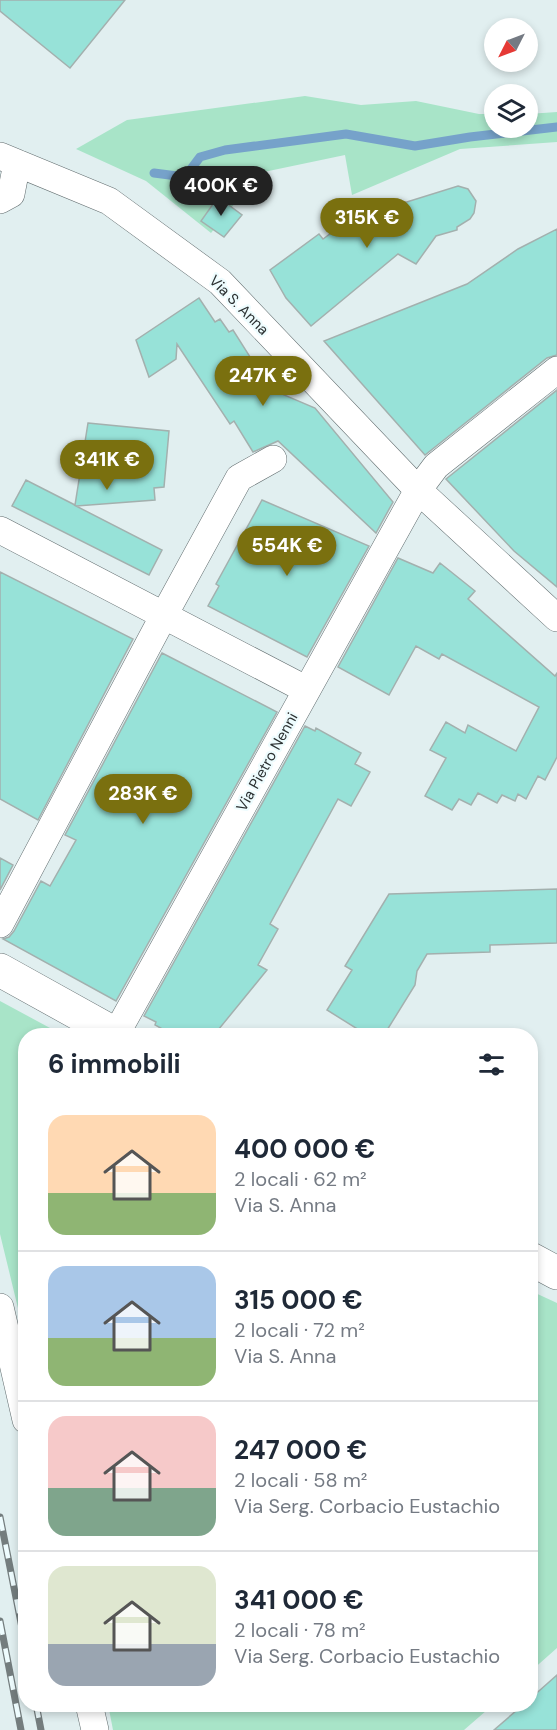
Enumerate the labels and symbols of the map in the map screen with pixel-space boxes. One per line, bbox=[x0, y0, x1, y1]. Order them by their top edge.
north arrow bbox=[484, 18, 538, 72]
pin: 400K € bbox=[172, 166, 270, 217]
pin: 315K € bbox=[318, 198, 416, 249]
street label: Via S. Anna bbox=[205, 271, 273, 339]
pin: 247K € bbox=[214, 356, 312, 407]
pin: 341K € bbox=[58, 440, 156, 491]
pin: 554K € bbox=[238, 526, 336, 577]
street label: Via Pietro Nenni bbox=[232, 709, 302, 815]
pin: 283K € bbox=[94, 774, 192, 825]

